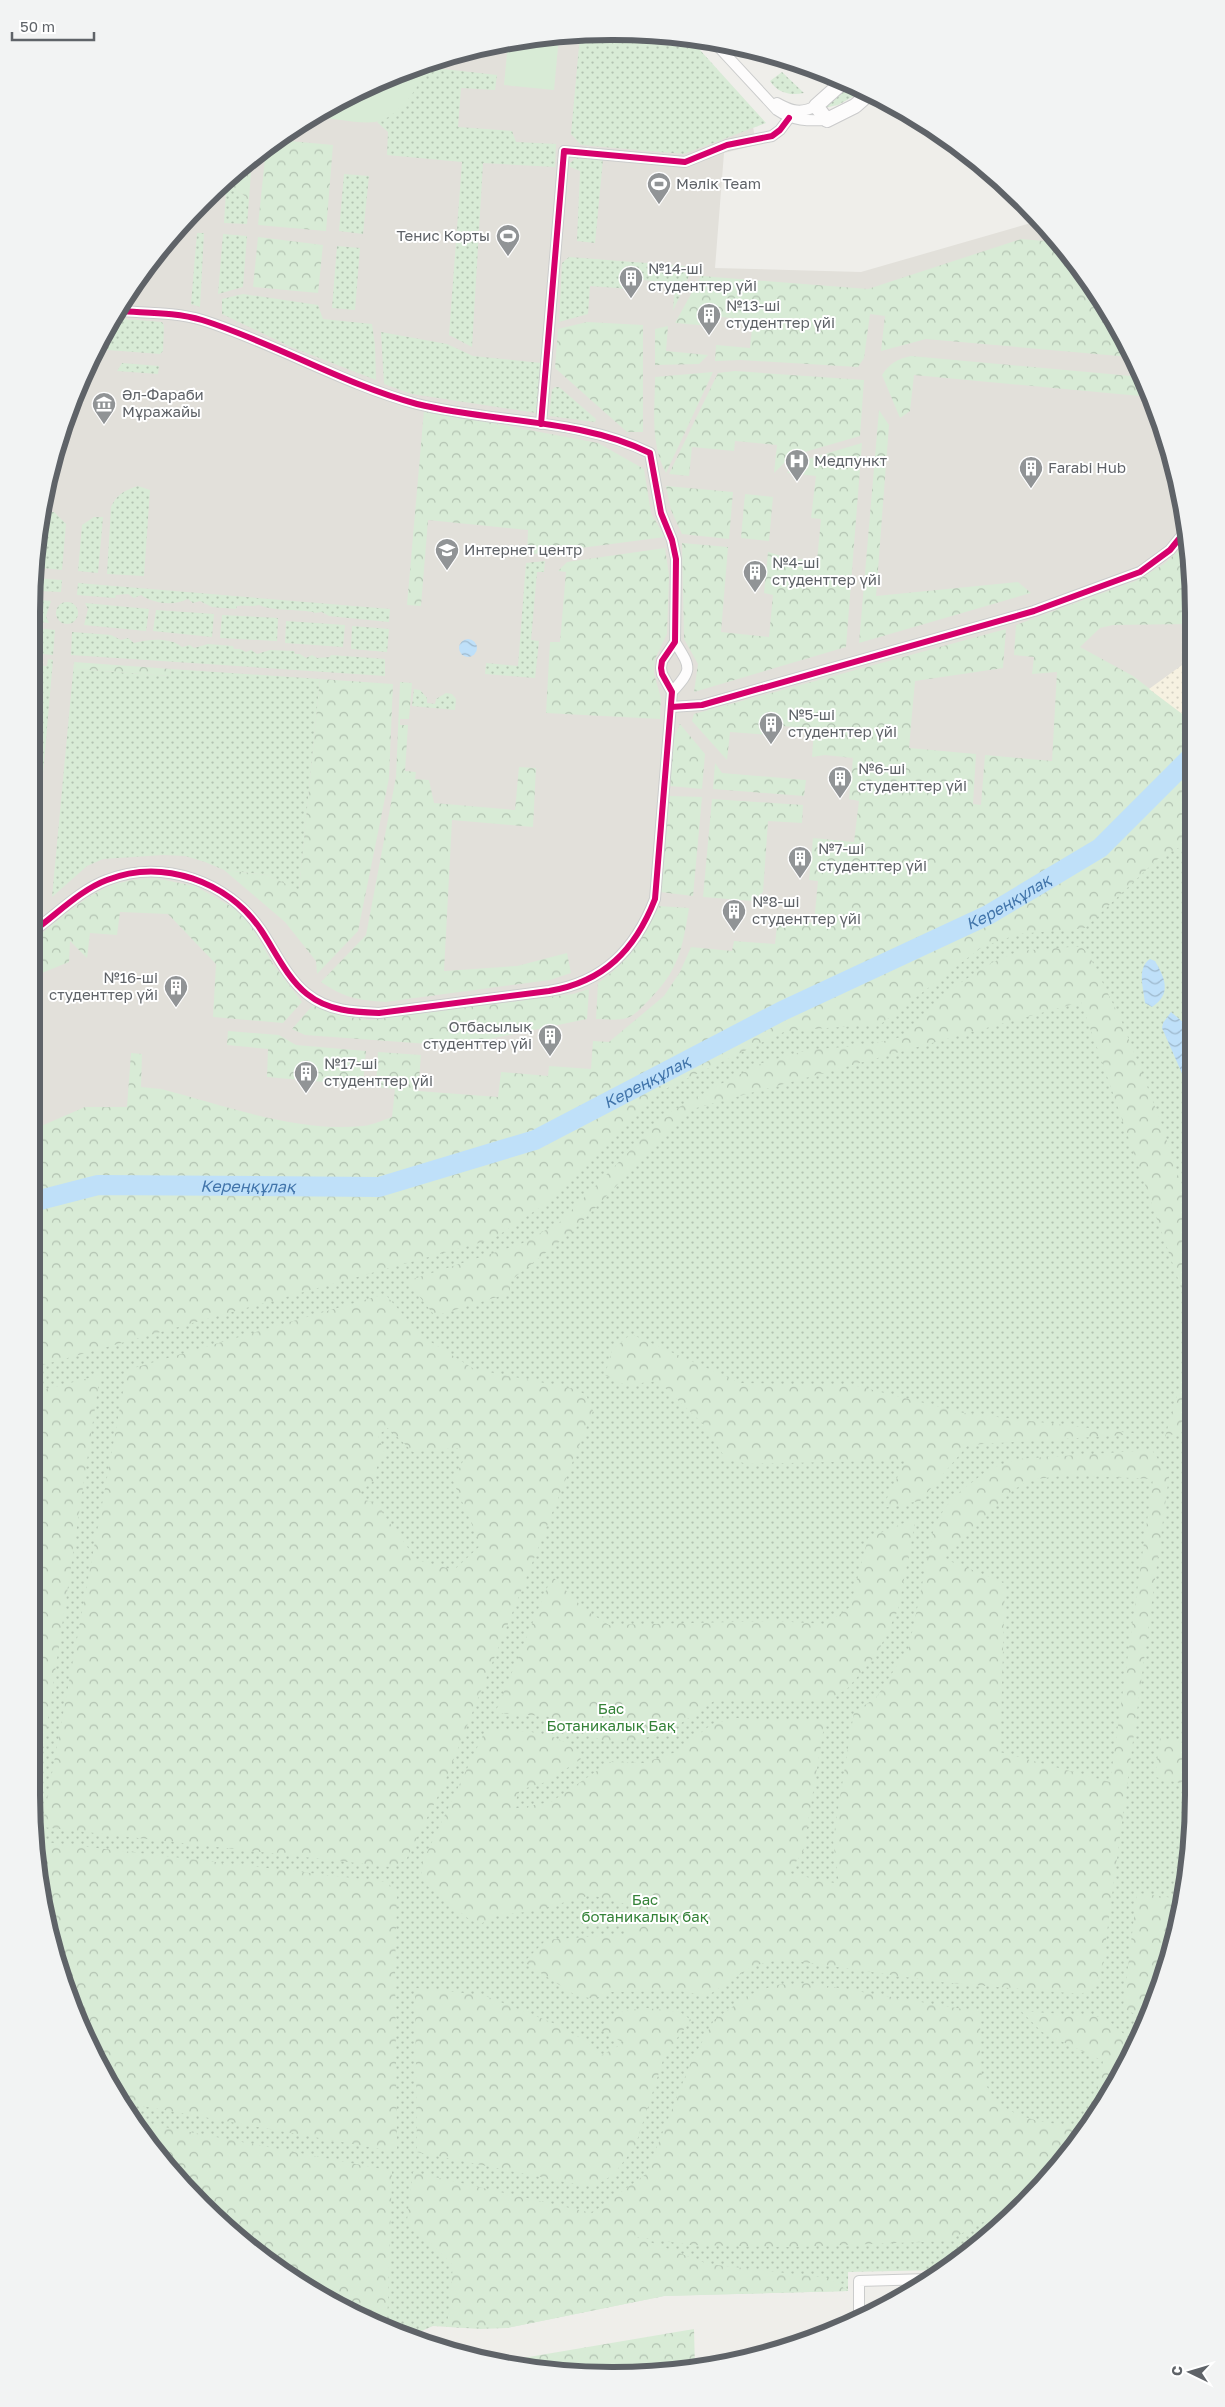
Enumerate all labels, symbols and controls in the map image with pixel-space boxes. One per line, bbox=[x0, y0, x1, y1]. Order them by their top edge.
scale bar bbox=[12, 10, 95, 42]
text: 50 m bbox=[20, 17, 55, 35]
sports icon: Мәлік Team bbox=[646, 171, 672, 205]
place label: Мәлік Team bbox=[676, 174, 761, 192]
sports icon: Тенис Корты bbox=[495, 223, 521, 257]
place label: Тенис Корты bbox=[397, 226, 490, 244]
place label: №14-ші студенттер үйі bbox=[648, 259, 757, 295]
building icon: №14-ші студенттер үйі bbox=[618, 265, 644, 299]
place label: №13-ші студенттер үйі bbox=[726, 296, 835, 332]
building icon: №13-ші студенттер үйі bbox=[696, 302, 722, 336]
place label: Әл-Фараби Мұражайы bbox=[122, 385, 204, 421]
museum icon: Әл-Фараби Мұражайы bbox=[91, 391, 117, 425]
hospital icon: Медпункт bbox=[784, 448, 810, 482]
place label: Медпункт bbox=[814, 451, 888, 469]
building icon: Farabi Hub bbox=[1018, 455, 1044, 489]
place label: Farabi Hub bbox=[1048, 458, 1126, 476]
school or university icon: Интернет центр bbox=[434, 537, 460, 571]
place label: Интернет центр bbox=[464, 540, 582, 558]
place label: №4-ші студенттер үйі bbox=[772, 553, 881, 589]
building icon: №4-ші студенттер үйі bbox=[742, 559, 768, 593]
place label: №5-ші студенттер үйі bbox=[788, 705, 897, 741]
building icon: №5-ші студенттер үйі bbox=[758, 711, 784, 745]
place label: №6-ші студенттер үйі bbox=[858, 759, 967, 795]
building icon: №6-ші студенттер үйі bbox=[827, 765, 853, 799]
place label: №7-ші студенттер үйі bbox=[818, 839, 927, 875]
building icon: №7-ші студенттер үйі bbox=[787, 845, 813, 879]
water label: Кереңқұлақ bbox=[963, 869, 1056, 934]
place label: №8-ші студенттер үйі bbox=[752, 892, 861, 928]
building icon: №8-ші студенттер үйі bbox=[721, 898, 747, 932]
place label: №16-ші студенттер үйі bbox=[49, 968, 158, 1004]
building icon: №16-ші студенттер үйі bbox=[163, 974, 189, 1008]
place label: Отбасылық студенттер үйі bbox=[423, 1017, 532, 1053]
building icon: Отбасылық студенттер үйі bbox=[537, 1023, 563, 1057]
water label: Кереңқұлақ bbox=[600, 1050, 695, 1113]
place label: №17-ші студенттер үйі bbox=[324, 1054, 433, 1090]
building icon: №17-ші студенттер үйі bbox=[293, 1060, 319, 1094]
water label: Кереңқұлақ bbox=[200, 1176, 297, 1196]
park label: Бас Ботаникалық Бақ bbox=[546, 1699, 676, 1734]
park label: Бас ботаникалық бақ bbox=[582, 1890, 709, 1925]
north arrow bbox=[1165, 2347, 1215, 2397]
text: С bbox=[1168, 2365, 1185, 2377]

